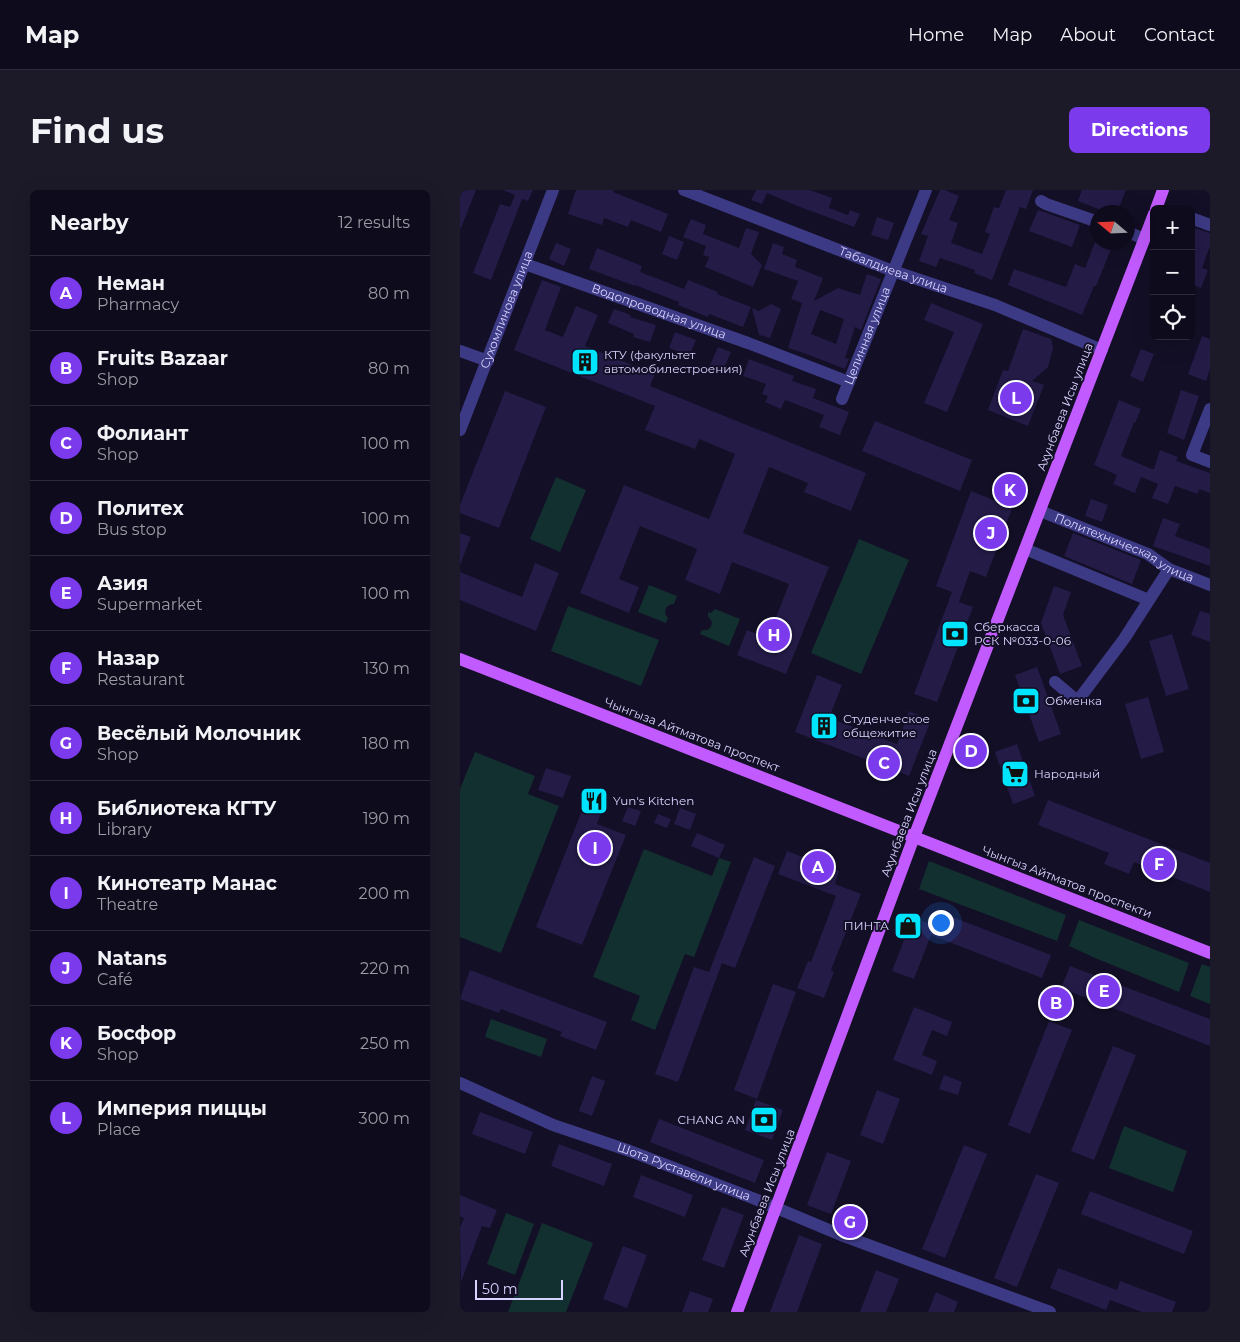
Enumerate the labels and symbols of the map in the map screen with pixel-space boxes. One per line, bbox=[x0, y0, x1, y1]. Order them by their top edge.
north arrow bbox=[1090, 205, 1135, 250]
street label: Табалдиева улица bbox=[837, 243, 950, 296]
street label: Сухомлинова улица bbox=[477, 249, 536, 370]
street label: Водопроводная улица bbox=[590, 280, 728, 342]
street label: Целинная улица bbox=[841, 285, 893, 387]
street label: Ахунбаева Исы улица bbox=[1033, 341, 1096, 473]
building icon: КТУ (факультет автомобилестроения) bbox=[570, 347, 600, 377]
place label: КТУ (факультет автомобилестроения) bbox=[604, 347, 743, 376]
pin: L bbox=[1000, 379, 1032, 417]
pin: K bbox=[994, 471, 1026, 509]
street label: Политехническая улица bbox=[1052, 510, 1196, 585]
pin: J bbox=[975, 514, 1007, 552]
pin: H bbox=[758, 616, 790, 654]
bank icon: Сберкасса РСК №033-0-06 bbox=[940, 619, 970, 649]
place label: Сберкасса РСК №033-0-06 bbox=[974, 619, 1071, 648]
bank icon: Обменка bbox=[1011, 686, 1041, 716]
place label: Обменка bbox=[1045, 693, 1102, 708]
street label: Чынгыза Айтматова проспект bbox=[603, 694, 782, 775]
building icon: Студенческое общежитие bbox=[809, 711, 839, 741]
place label: Студенческое общежитие bbox=[843, 711, 930, 740]
pin: D bbox=[955, 732, 987, 770]
pin: C bbox=[868, 744, 900, 782]
street label: Ахунбаева Исы улица bbox=[877, 747, 940, 879]
supermarket icon: Народный bbox=[1000, 759, 1030, 789]
place label: Народный bbox=[1034, 766, 1100, 781]
restaurant icon: Yun's Kitchen bbox=[579, 786, 609, 816]
place label: Yun's Kitchen bbox=[613, 793, 694, 808]
pin: I bbox=[579, 829, 611, 867]
street label: Чынгыз Айтматов проспекти bbox=[980, 842, 1154, 921]
pin: F bbox=[1143, 845, 1175, 883]
pin: A bbox=[802, 848, 834, 886]
your location bbox=[928, 910, 954, 936]
shop icon: ПИНТА bbox=[893, 911, 923, 941]
place label: ПИНТА bbox=[844, 918, 889, 933]
pin: E bbox=[1088, 972, 1120, 1010]
pin: B bbox=[1040, 984, 1072, 1022]
bank icon: CHANG AN bbox=[749, 1105, 779, 1135]
place label: CHANG AN bbox=[678, 1112, 745, 1127]
street label: Ахунбаева Исы улица bbox=[735, 1127, 798, 1259]
street label: Шота Руставели улица bbox=[615, 1139, 753, 1204]
pin: G bbox=[834, 1203, 866, 1241]
scale bar bbox=[475, 1277, 562, 1300]

